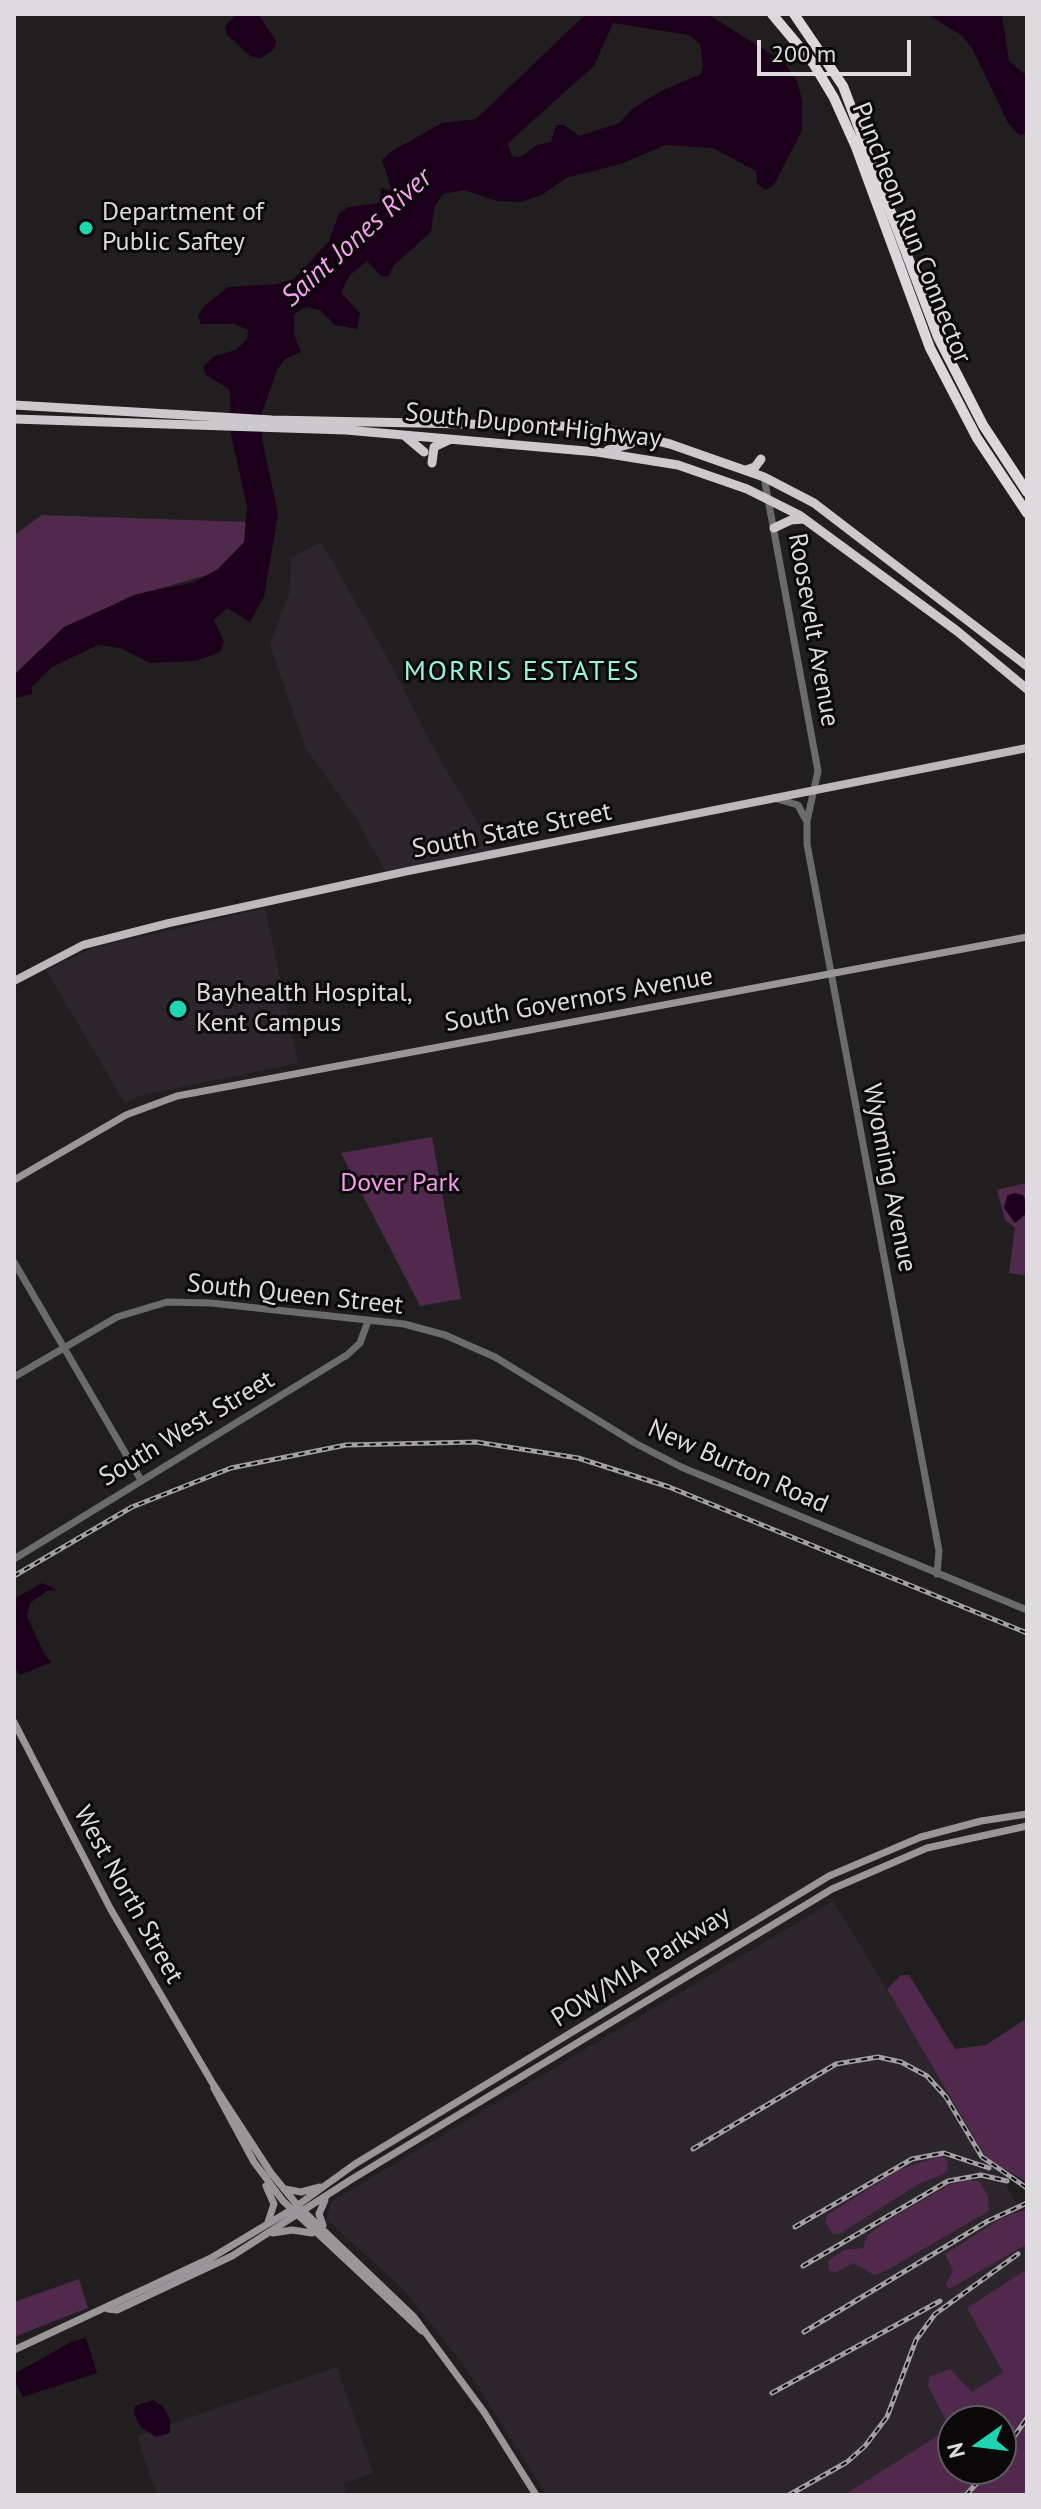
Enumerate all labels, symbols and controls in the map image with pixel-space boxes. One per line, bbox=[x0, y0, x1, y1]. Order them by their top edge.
scale bar bbox=[761, 24, 915, 74]
text: 200 m bbox=[771, 38, 836, 69]
street label: Puncheon Run Connector bbox=[844, 98, 978, 368]
water label: Saint Jones River bbox=[275, 162, 439, 314]
place label: Department of Public Saftey bbox=[102, 197, 264, 258]
marker: Department of Public Saftey bbox=[77, 219, 95, 237]
street label: South Dupont Highway bbox=[403, 397, 663, 455]
street label: Roosevelt Avenue bbox=[781, 531, 845, 729]
district label: MORRIS ESTATES bbox=[404, 655, 640, 689]
street label: South State Street bbox=[410, 796, 614, 866]
street label: South Governors Avenue bbox=[443, 961, 715, 1039]
place label: Bayhealth Hospital, Kent Campus bbox=[196, 978, 413, 1040]
marker: Bayhealth Hospital, Kent Campus bbox=[167, 998, 189, 1020]
street label: Wyoming Avenue bbox=[855, 1081, 923, 1275]
park label: Dover Park bbox=[340, 1168, 460, 1200]
street label: South Queen Street bbox=[185, 1268, 405, 1322]
street label: South West Street bbox=[94, 1365, 280, 1493]
street label: New Burton Road bbox=[643, 1413, 833, 1521]
street label: West North Street bbox=[66, 1801, 190, 1989]
street label: POW/MIA Parkway bbox=[546, 1900, 736, 2034]
north arrow bbox=[937, 2405, 1017, 2485]
text: N bbox=[940, 2440, 971, 2461]

